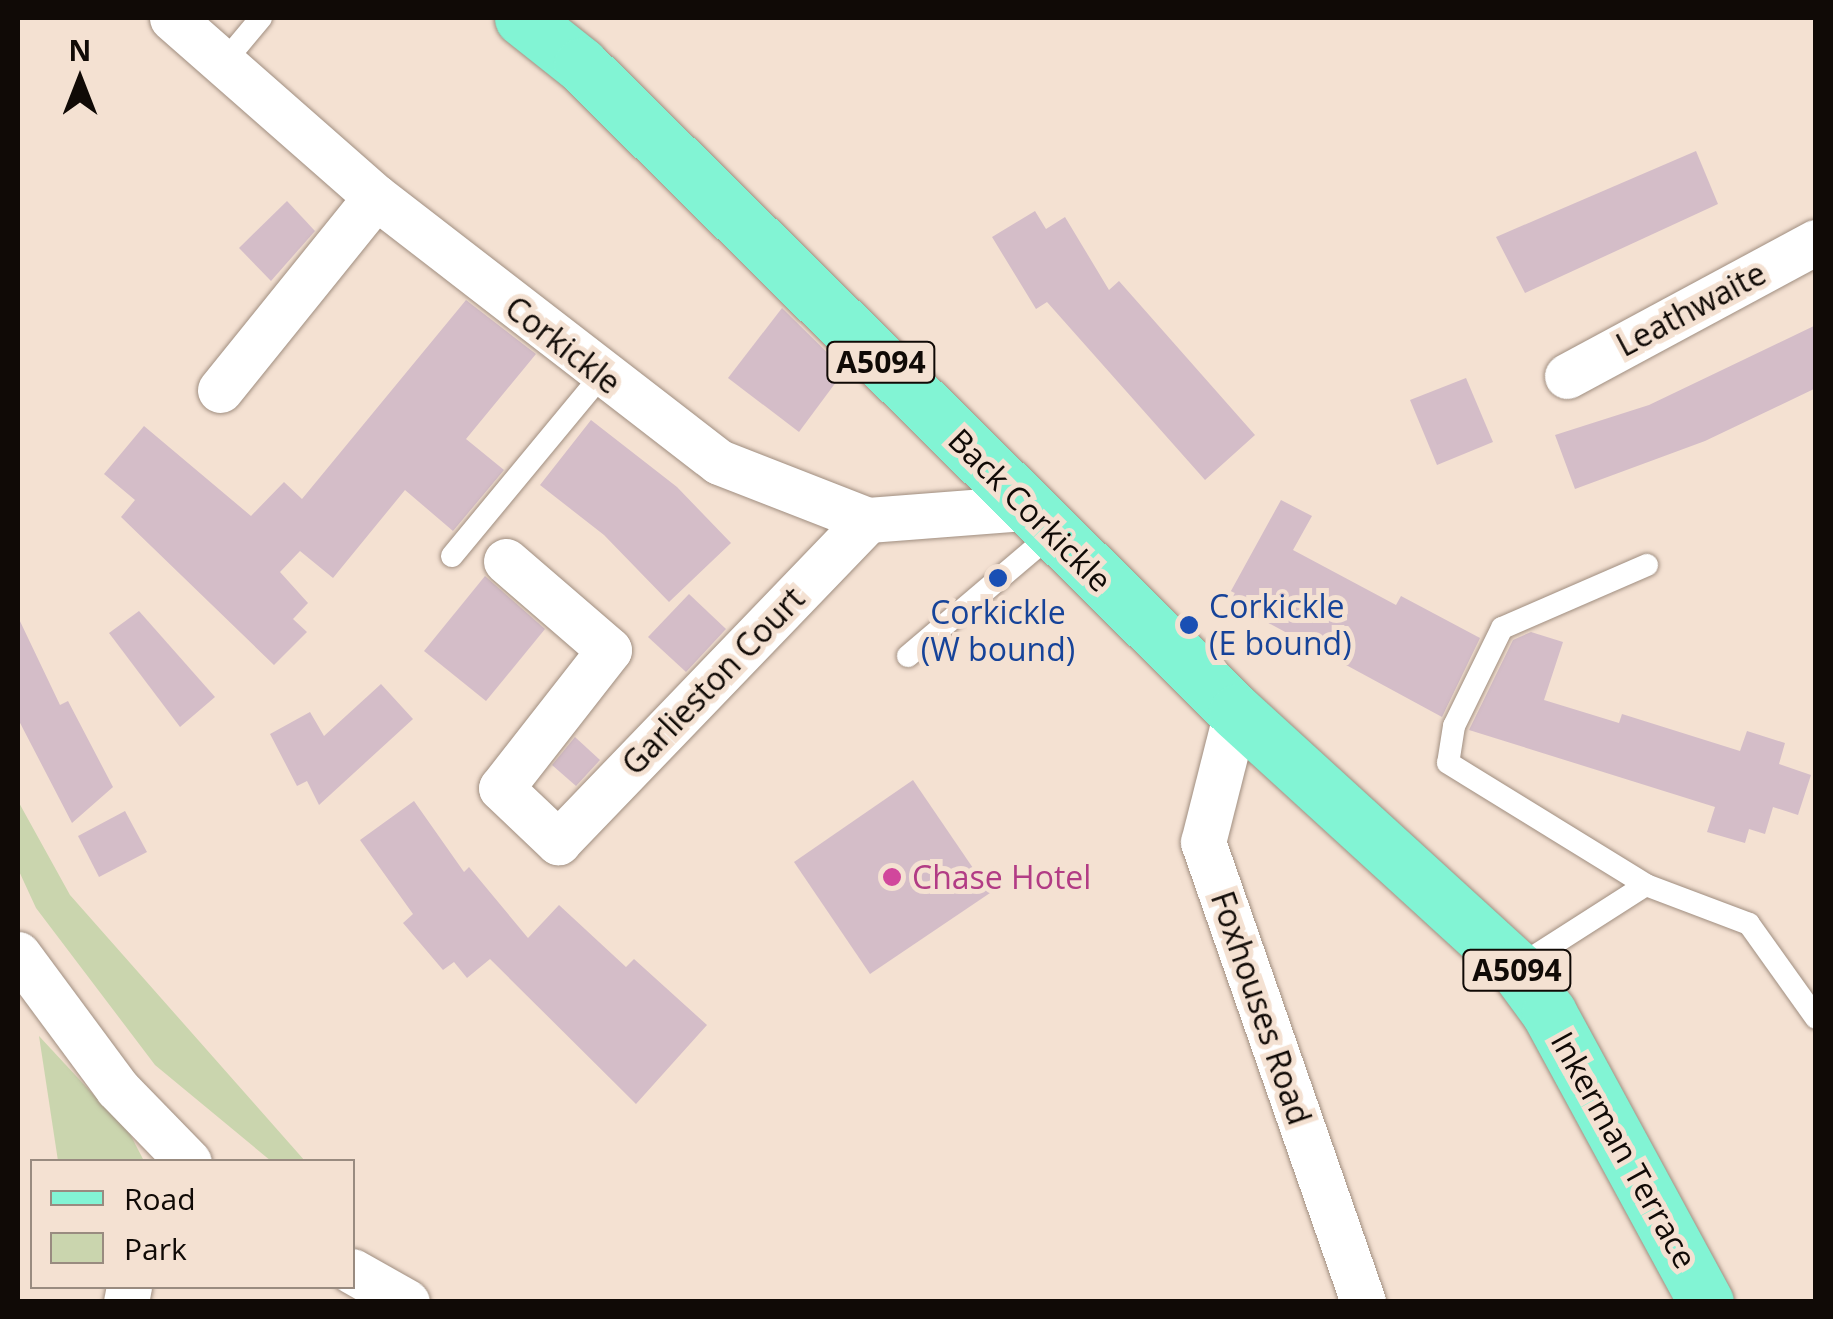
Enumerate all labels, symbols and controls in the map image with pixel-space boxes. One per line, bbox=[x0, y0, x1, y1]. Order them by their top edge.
north arrow bbox=[30, 30, 130, 130]
text: N bbox=[69, 31, 91, 69]
street label: Leathwaite bbox=[1610, 254, 1772, 364]
street label: Corkickle bbox=[498, 288, 628, 402]
road number: A5094 bbox=[826, 337, 936, 387]
street label: Back Corkickle bbox=[941, 421, 1119, 599]
marker: Corkickle (W bound) bbox=[987, 567, 1009, 589]
street label: Garlieston Court bbox=[614, 579, 812, 783]
place label: Corkickle (E bound) bbox=[1209, 588, 1352, 663]
place label: Corkickle (W bound) bbox=[921, 594, 1075, 669]
marker: Corkickle (E bound) bbox=[1178, 614, 1200, 636]
place label: Chase Hotel bbox=[912, 858, 1091, 896]
marker: Chase Hotel bbox=[881, 866, 903, 888]
street label: Foxhouses Road bbox=[1203, 886, 1319, 1130]
road number: A5094 bbox=[1462, 945, 1572, 995]
street label: Inkerman Terrace bbox=[1543, 1025, 1705, 1275]
legend bbox=[30, 1159, 355, 1289]
text: Road bbox=[124, 1178, 196, 1219]
text: Park bbox=[124, 1228, 187, 1269]

